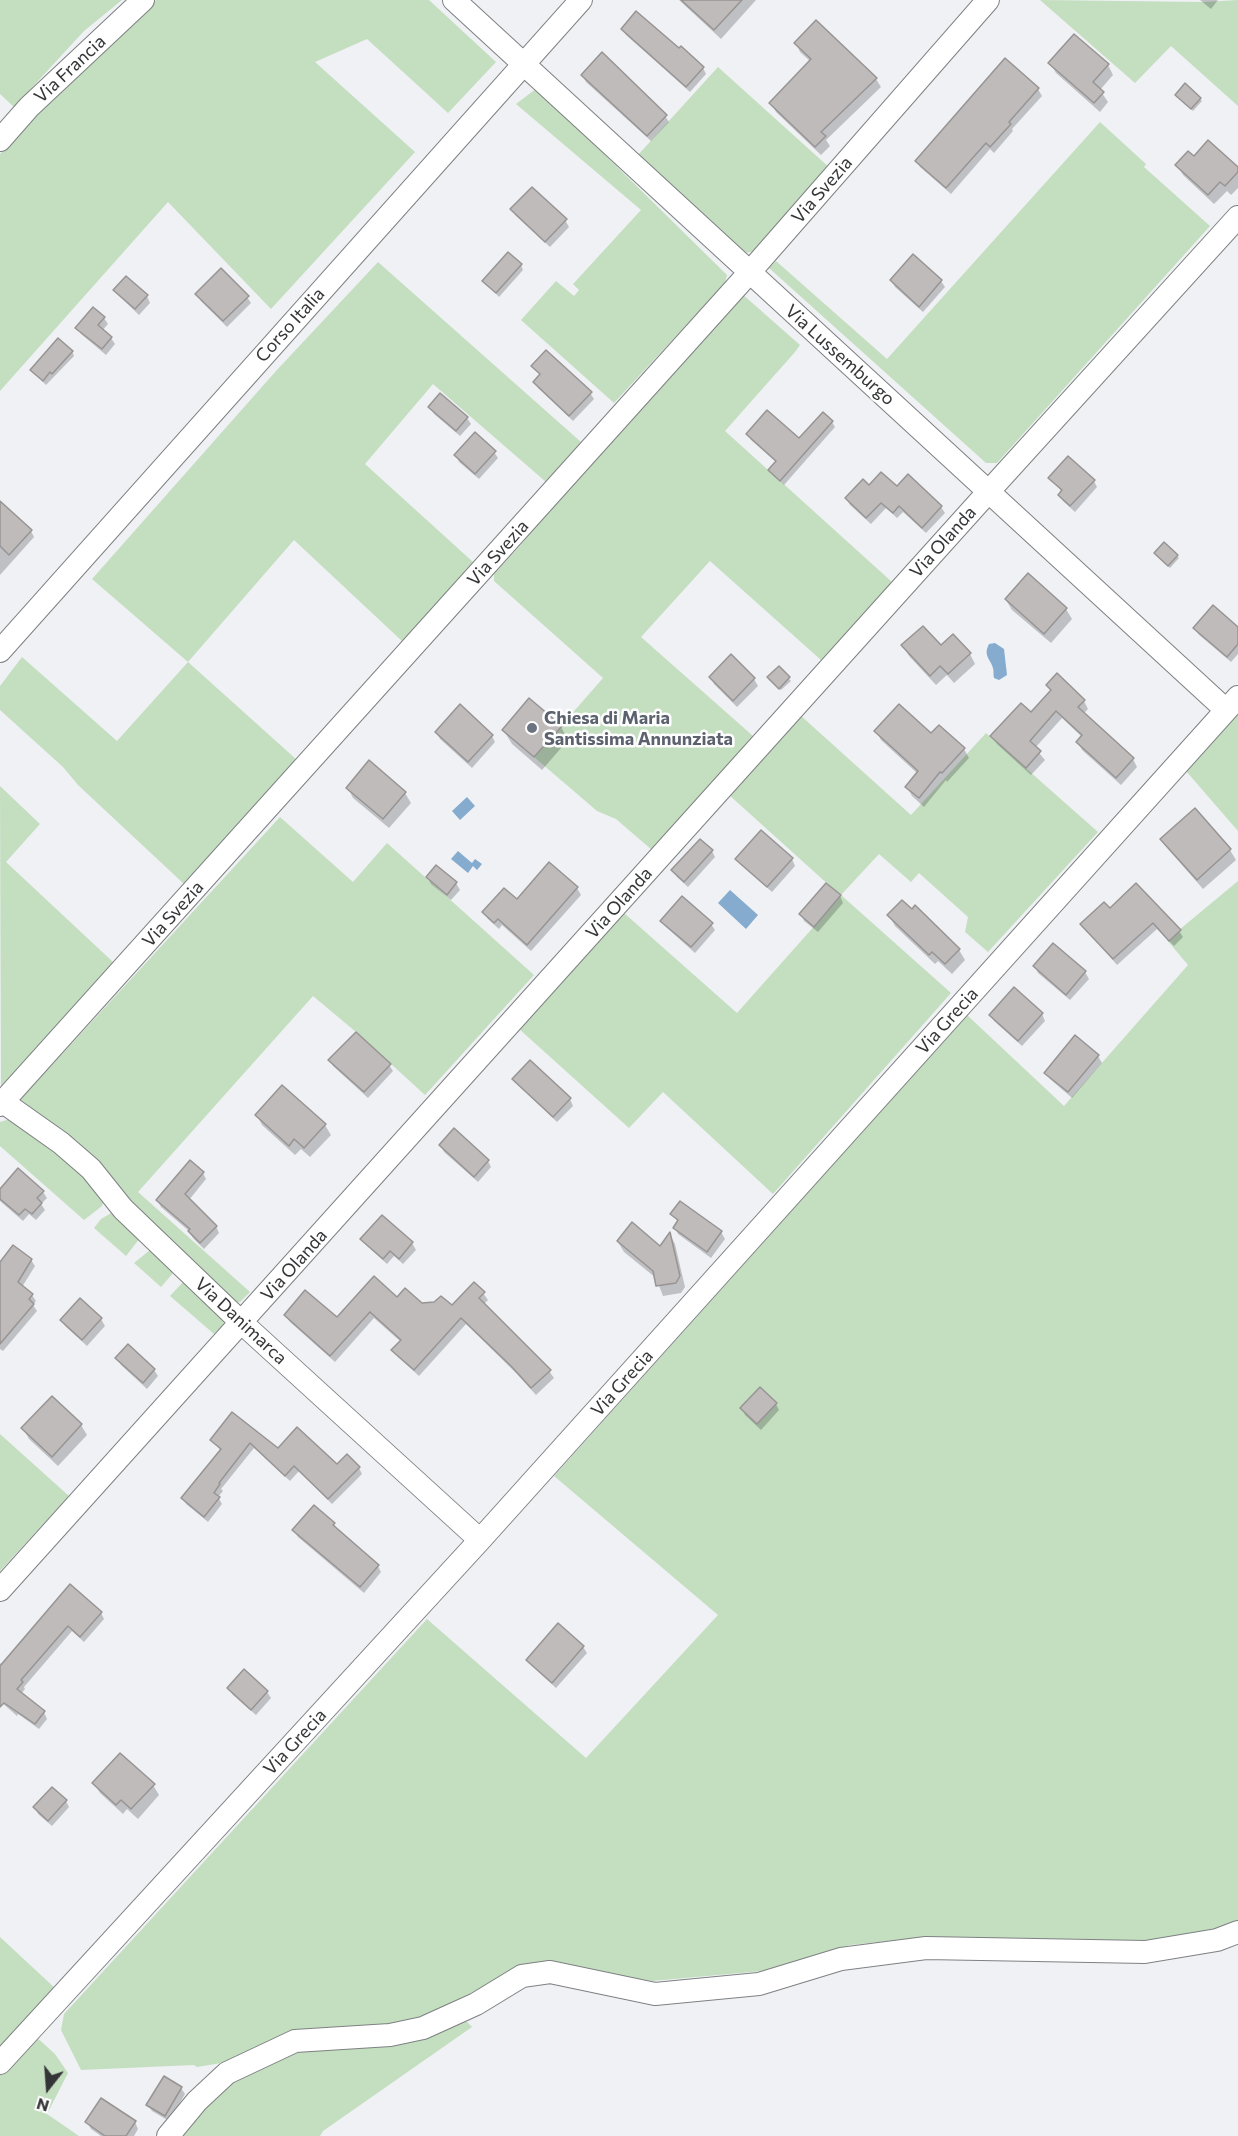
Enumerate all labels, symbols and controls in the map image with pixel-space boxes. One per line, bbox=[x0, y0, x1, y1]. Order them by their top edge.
street label: Via Francia bbox=[30, 31, 110, 107]
street label: Via Svezia bbox=[787, 152, 857, 228]
street label: Corso Italia bbox=[251, 283, 329, 367]
street label: Via Lussemburgo bbox=[781, 300, 899, 410]
street label: Via Olanda bbox=[905, 502, 981, 582]
street label: Via Svezia bbox=[463, 516, 533, 590]
place label: Chiesa di Maria Santissima Annunziata bbox=[544, 707, 733, 750]
marker: Chiesa di Maria Santissima Annunziata bbox=[525, 721, 539, 735]
street label: Via Olanda bbox=[581, 863, 657, 943]
street label: Via Svezia bbox=[138, 877, 208, 951]
street label: Via Grecia bbox=[911, 983, 983, 1059]
street label: Via Olanda bbox=[256, 1225, 332, 1305]
street label: Via Danimarca bbox=[191, 1273, 291, 1369]
street label: Via Grecia bbox=[586, 1345, 658, 1421]
street label: Via Grecia bbox=[259, 1705, 331, 1779]
north arrow bbox=[18, 2058, 78, 2118]
text: N bbox=[34, 2095, 51, 2117]

